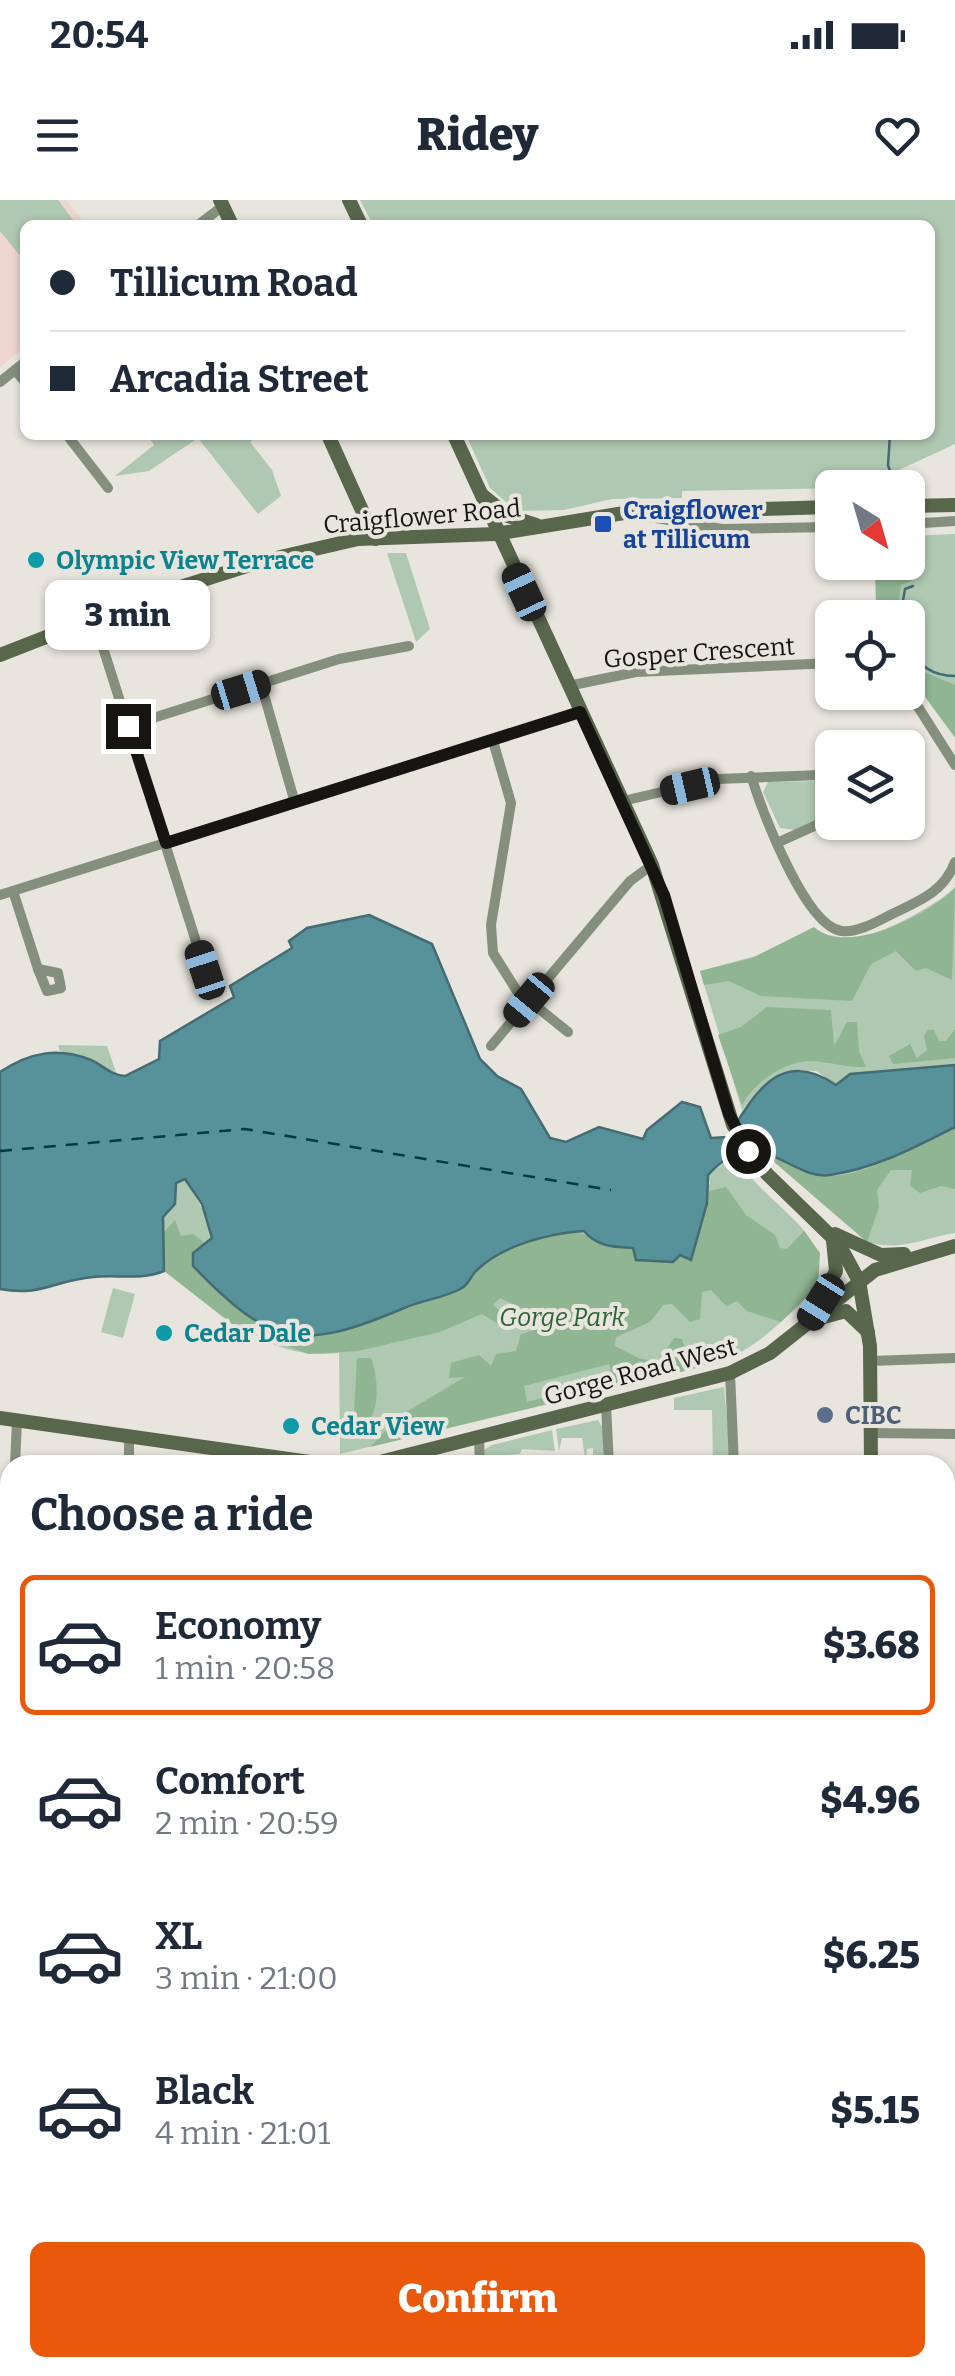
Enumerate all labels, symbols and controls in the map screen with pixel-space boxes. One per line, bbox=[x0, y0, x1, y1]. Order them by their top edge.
text: 20:54 bbox=[50, 12, 148, 58]
icon: menu bbox=[30, 108, 85, 163]
text: Ridey bbox=[417, 108, 538, 162]
icon: heart bbox=[870, 108, 925, 163]
text: Tillicum Road bbox=[110, 260, 358, 306]
text: Arcadia Street bbox=[110, 356, 369, 402]
north arrow bbox=[815, 470, 925, 580]
map controls bbox=[815, 470, 925, 840]
street label: Craigflower Road bbox=[322, 493, 522, 541]
place label: Craigflower at Tillicum bbox=[623, 496, 763, 555]
marker: Craigflower at Tillicum bbox=[592, 513, 614, 535]
place label: Olympic View Terrace bbox=[56, 546, 314, 576]
marker: Olympic View Terrace bbox=[25, 549, 47, 571]
car bbox=[498, 558, 550, 626]
callout: 3 min bbox=[46, 581, 210, 651]
text: 3 min bbox=[85, 596, 170, 634]
button: locate bbox=[815, 600, 925, 710]
street label: Gosper Crescent bbox=[602, 631, 796, 675]
car bbox=[208, 667, 274, 713]
route end bbox=[106, 704, 151, 749]
button: layers bbox=[815, 730, 925, 840]
car bbox=[657, 765, 723, 807]
car bbox=[181, 937, 229, 1003]
car bbox=[498, 967, 560, 1033]
route start bbox=[726, 1129, 771, 1174]
car bbox=[792, 1269, 850, 1335]
park label: Gorge Park bbox=[499, 1303, 625, 1333]
place label: Cedar Dale bbox=[184, 1319, 311, 1349]
marker: Cedar Dale bbox=[153, 1322, 175, 1344]
street label: Gorge Road West bbox=[541, 1332, 740, 1412]
place label: CIBC bbox=[845, 1401, 902, 1431]
marker: CIBC bbox=[814, 1404, 836, 1426]
place label: Cedar View bbox=[311, 1412, 444, 1442]
marker: Cedar View bbox=[280, 1415, 302, 1437]
text: Choose a ride bbox=[30, 1488, 313, 1542]
icon: car bbox=[35, 1600, 125, 1690]
text: Economy bbox=[155, 1603, 321, 1649]
text: $3.68 bbox=[823, 1622, 920, 1668]
text: 1 min · 20:58 bbox=[155, 1649, 335, 1687]
icon: car bbox=[35, 1755, 125, 1845]
text: Comfort bbox=[155, 1758, 305, 1804]
text: $4.96 bbox=[820, 1777, 920, 1823]
text: 2 min · 20:59 bbox=[155, 1804, 339, 1842]
icon: car bbox=[35, 1910, 125, 2000]
text: XL bbox=[155, 1913, 202, 1959]
text: $6.25 bbox=[823, 1932, 920, 1978]
text: 3 min · 21:00 bbox=[155, 1959, 338, 1997]
icon: car bbox=[35, 2065, 125, 2155]
text: Black bbox=[155, 2068, 254, 2114]
text: $5.15 bbox=[830, 2087, 920, 2133]
text: 4 min · 21:01 bbox=[155, 2114, 331, 2152]
button: Confirm bbox=[30, 2242, 925, 2357]

